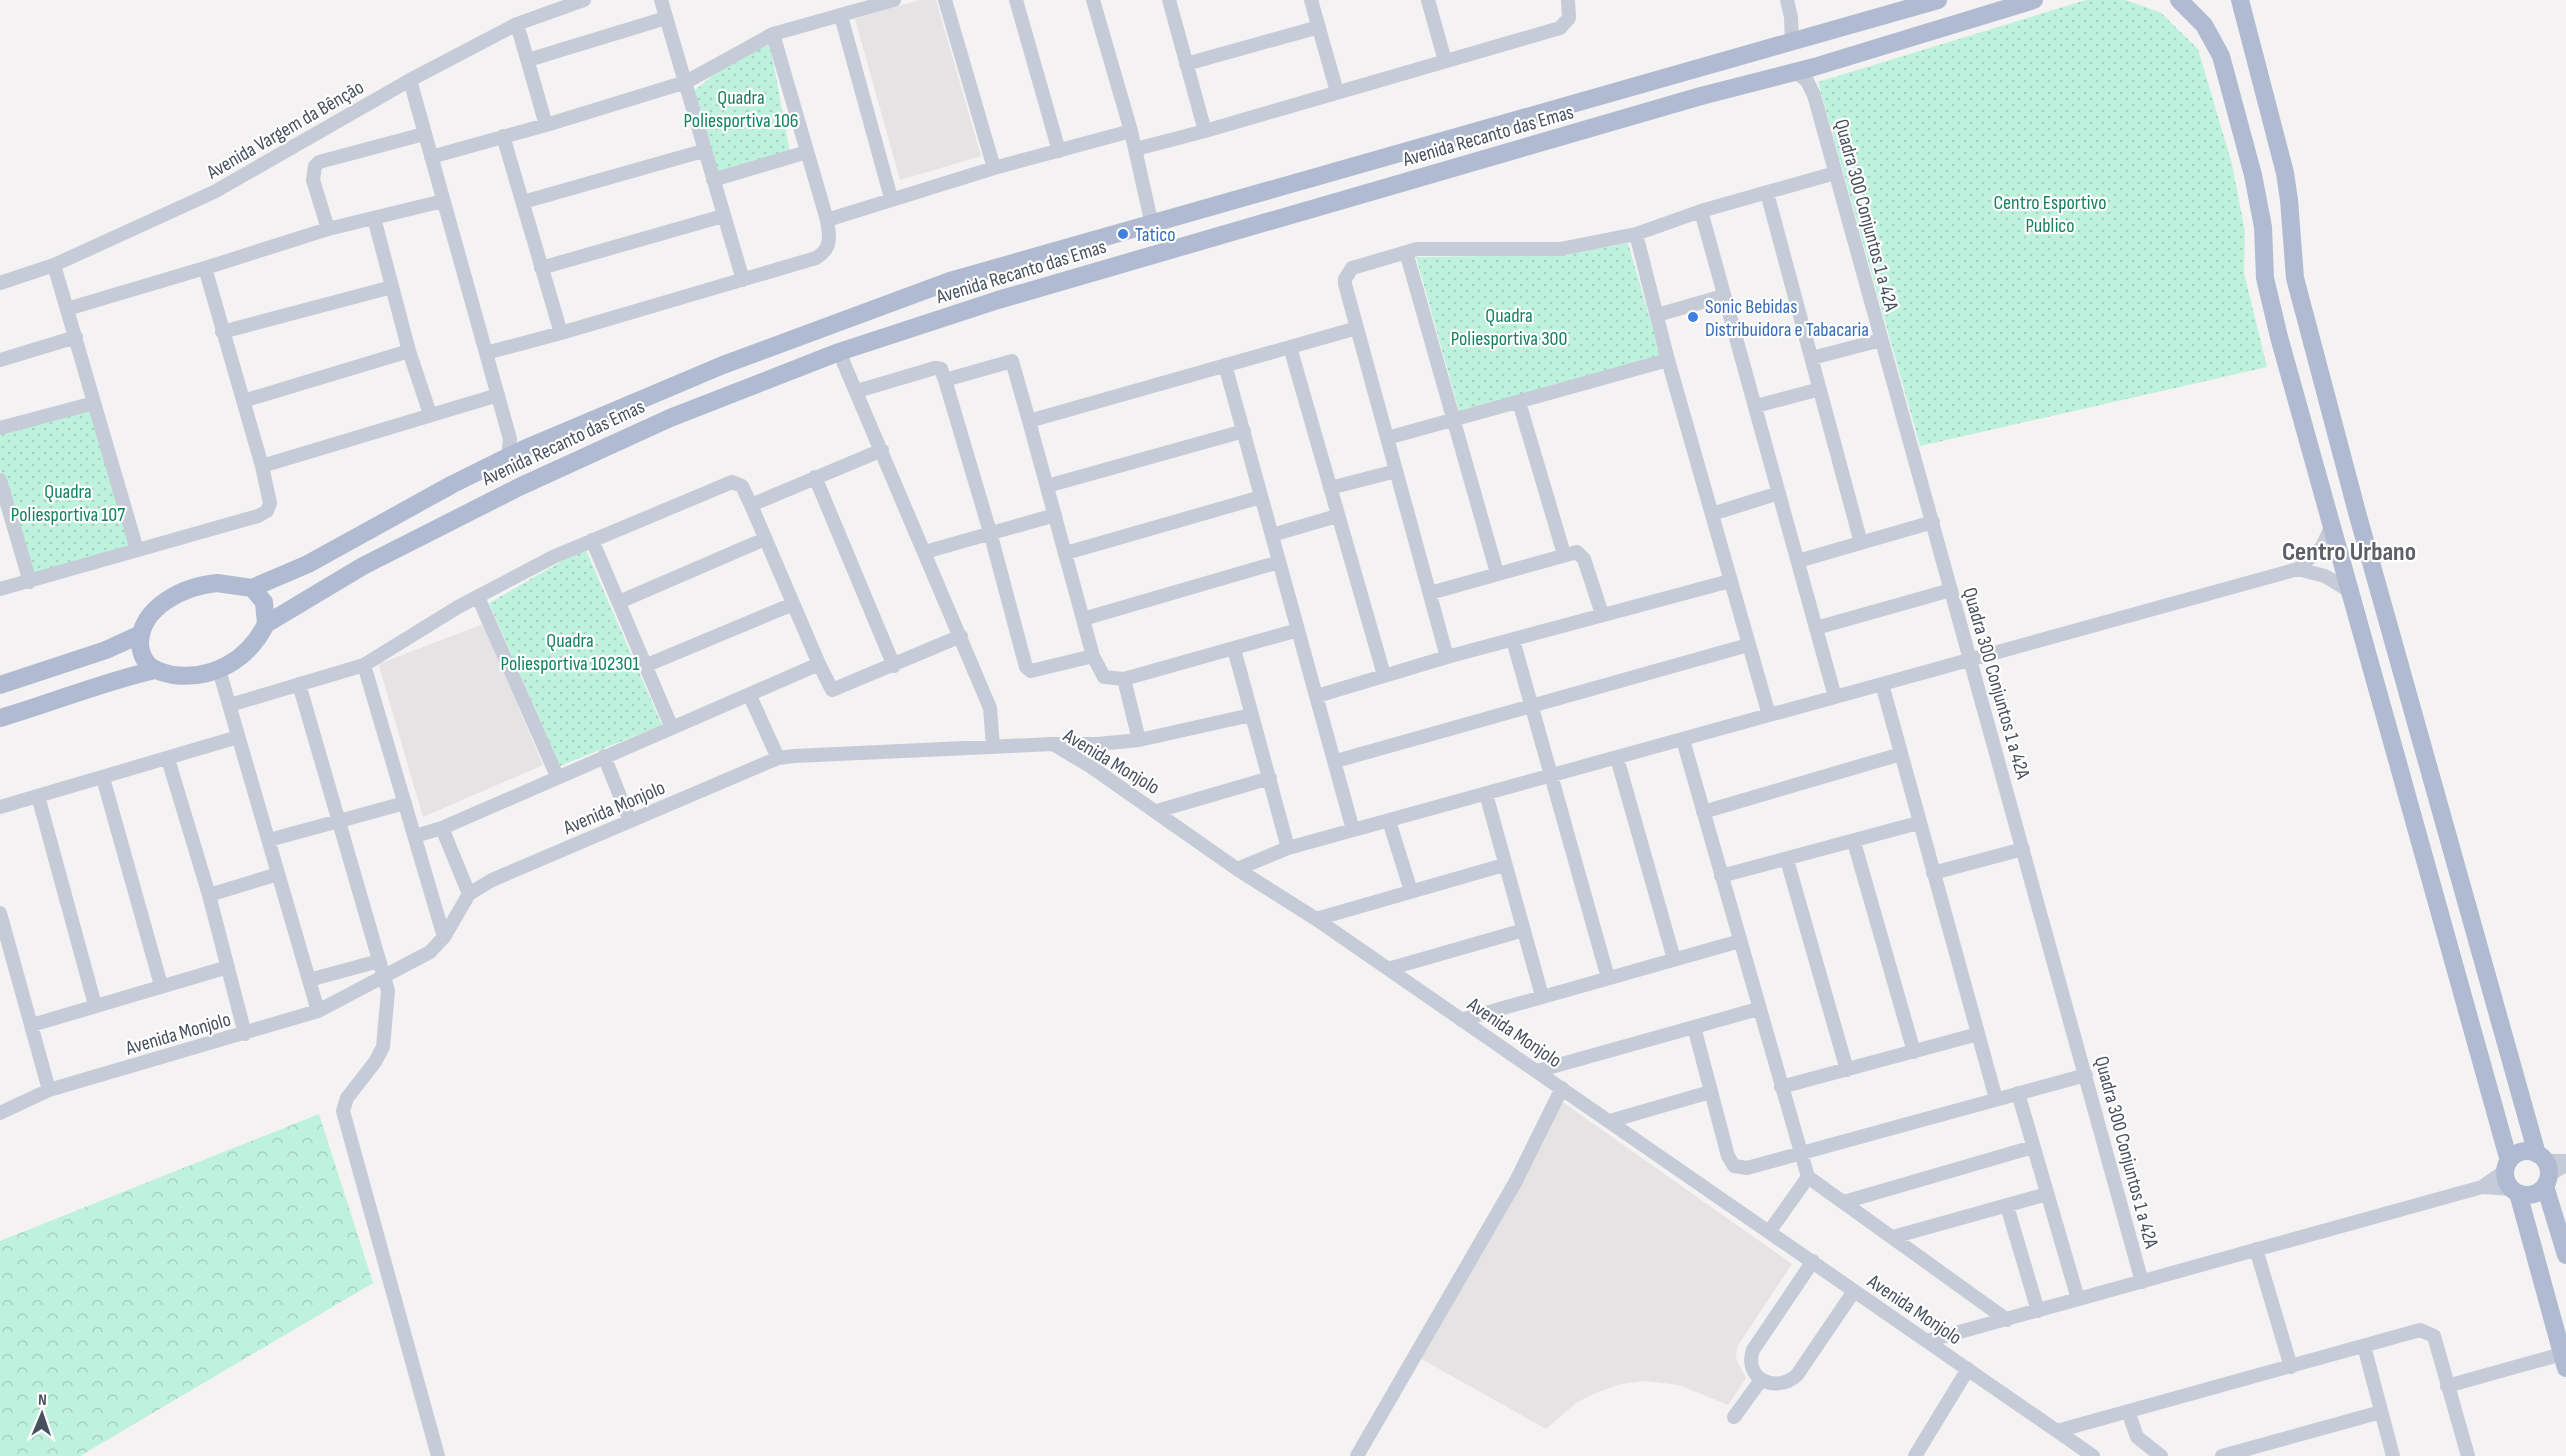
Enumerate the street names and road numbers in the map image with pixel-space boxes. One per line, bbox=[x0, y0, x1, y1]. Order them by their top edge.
street label: Avenida Vargem da Bênção bbox=[202, 75, 368, 185]
street label: Avenida Recanto das Emas bbox=[1399, 100, 1576, 172]
street label: Quadra 300 Conjuntos 1 a 42A bbox=[1829, 117, 1903, 314]
street label: Avenida Recanto das Emas bbox=[932, 235, 1109, 310]
street label: Avenida Recanto das Emas bbox=[478, 395, 648, 491]
street label: Quadra 300 Conjuntos 1 a 42A bbox=[1957, 585, 2035, 782]
street label: Avenida Monjolo bbox=[1058, 723, 1164, 800]
street label: Avenida Monjolo bbox=[559, 776, 669, 840]
street label: Avenida Monjolo bbox=[1462, 992, 1566, 1073]
street label: Avenida Monjolo bbox=[122, 1008, 234, 1061]
street label: Quadra 300 Conjuntos 1 a 42A bbox=[2089, 1054, 2163, 1251]
street label: Avenida Monjolo bbox=[1862, 1269, 1966, 1350]

